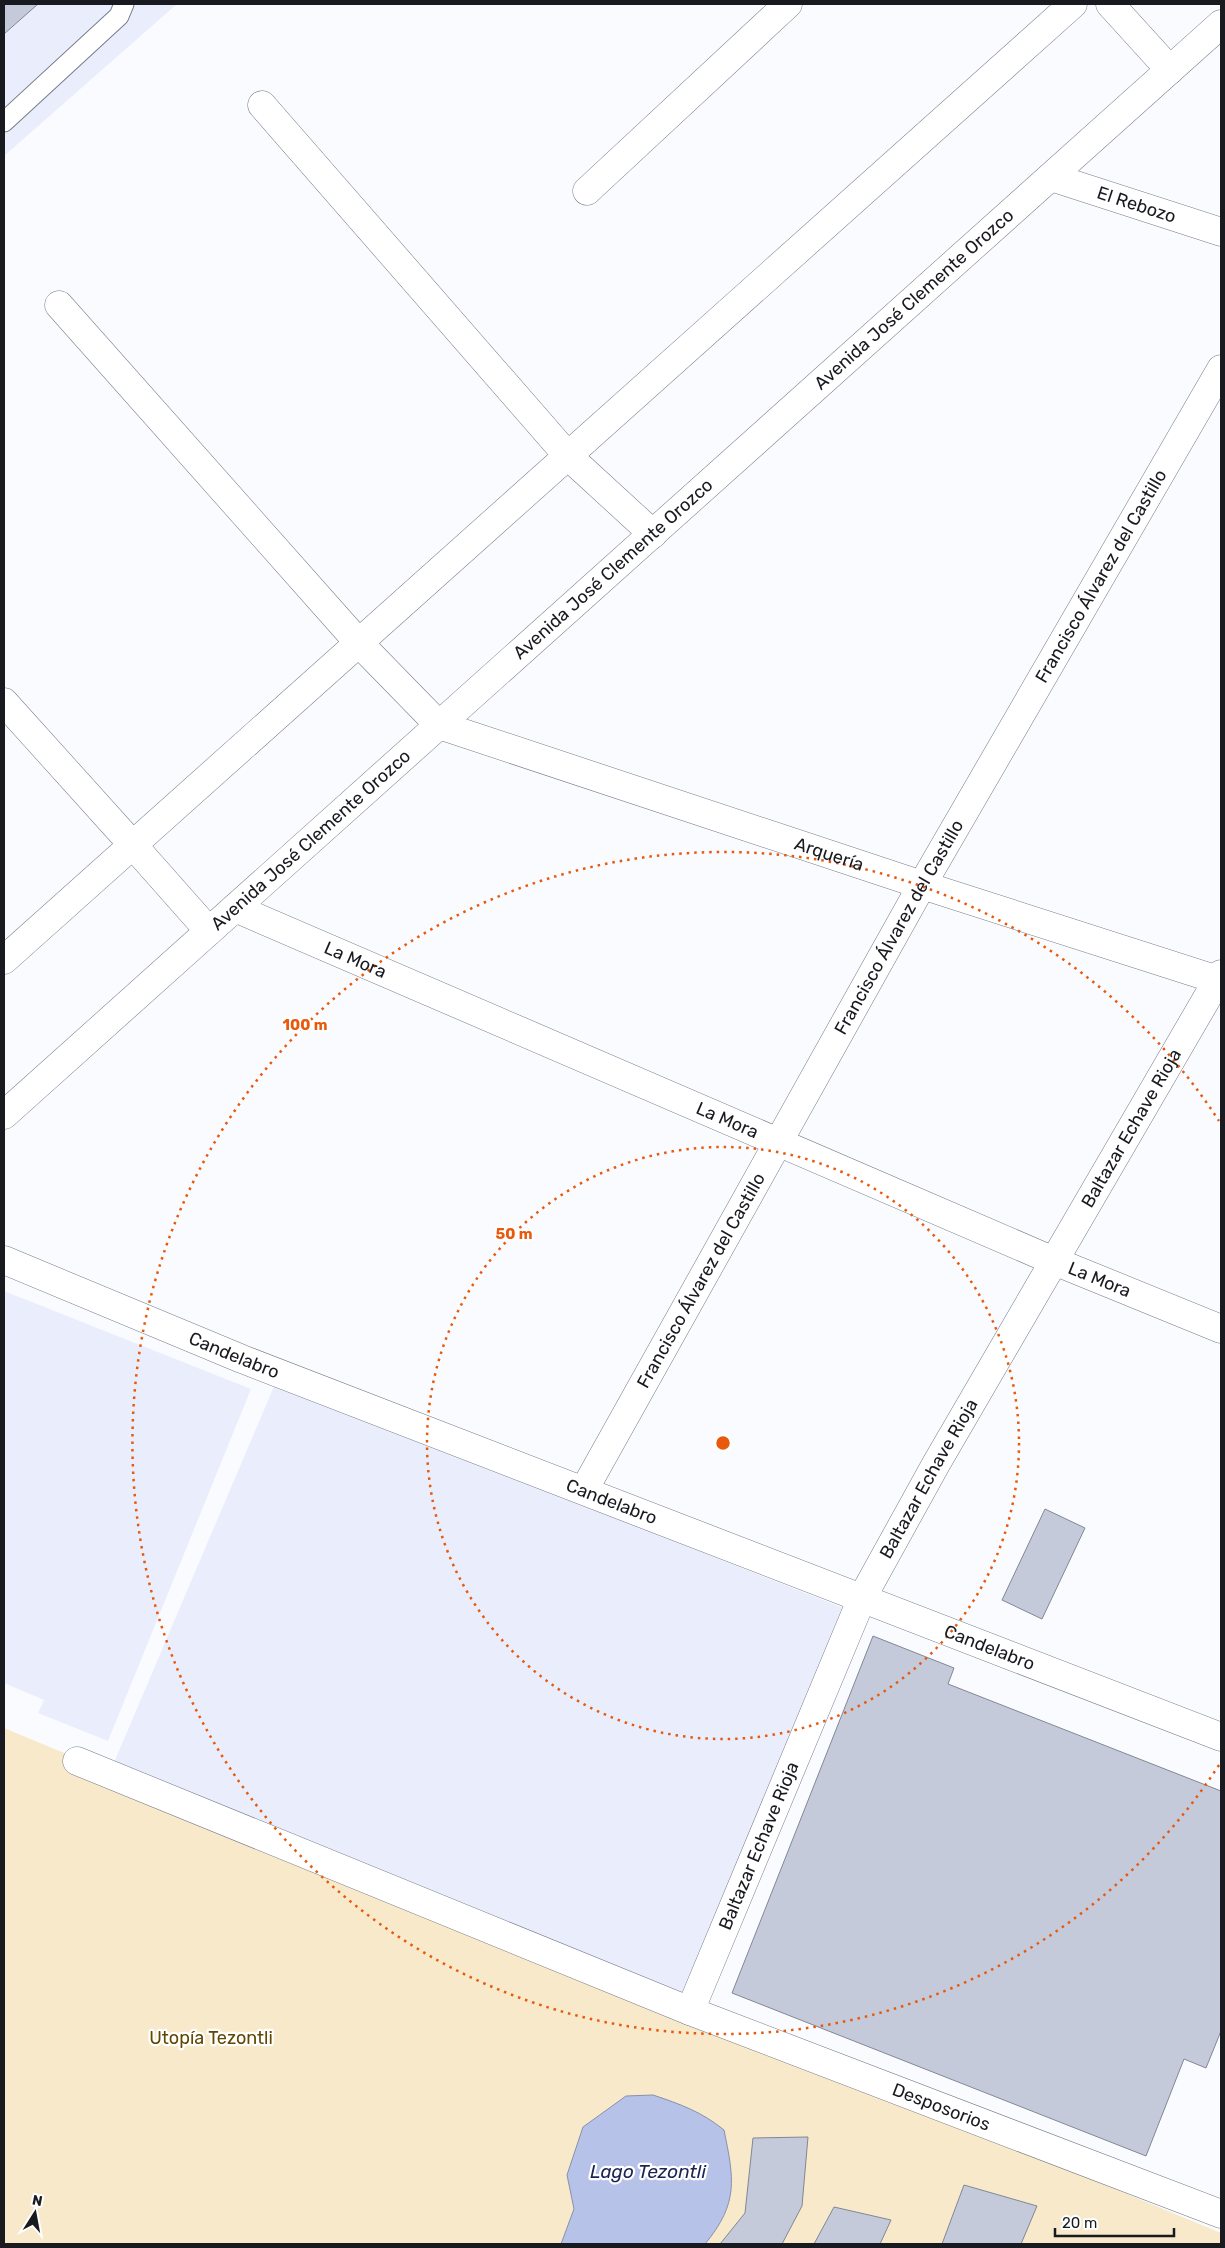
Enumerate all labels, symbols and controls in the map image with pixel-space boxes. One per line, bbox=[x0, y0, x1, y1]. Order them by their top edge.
street label: El Rebozo bbox=[1094, 182, 1179, 228]
street label: Avenida José Clemente Orozco bbox=[810, 204, 1018, 394]
street label: Francisco Álvarez del Castillo bbox=[1031, 465, 1171, 687]
street label: Avenida José Clemente Orozco bbox=[509, 474, 717, 664]
street label: Avenida José Clemente Orozco bbox=[206, 745, 415, 935]
street label: Francisco Álvarez del Castillo bbox=[830, 816, 968, 1038]
street label: Arquería bbox=[792, 833, 867, 876]
street label: La Mora bbox=[321, 937, 390, 983]
text: 100 m bbox=[283, 1016, 327, 1034]
street label: Baltazar Echave Rioja bbox=[1077, 1045, 1186, 1211]
street label: La Mora bbox=[693, 1097, 762, 1143]
street label: Francisco Álvarez del Castillo bbox=[632, 1169, 770, 1392]
text: 50 m bbox=[496, 1225, 532, 1243]
street label: La Mora bbox=[1065, 1257, 1134, 1302]
street label: Candelabro bbox=[185, 1327, 282, 1383]
street label: Baltazar Echave Rioja bbox=[875, 1395, 982, 1562]
centre of rings bbox=[714, 1434, 732, 1452]
street label: Candelabro bbox=[563, 1474, 660, 1529]
street label: Candelabro bbox=[941, 1620, 1038, 1675]
street label: Baltazar Echave Rioja bbox=[714, 1758, 804, 1933]
park label: Utopía Tezontli bbox=[149, 2027, 273, 2049]
street label: Desposorios bbox=[889, 2078, 993, 2136]
water label: Lago Tezontli bbox=[590, 2160, 706, 2183]
north arrow bbox=[10, 2188, 60, 2238]
text: N bbox=[31, 2191, 44, 2210]
scale bar bbox=[1055, 2206, 1174, 2238]
text: 20 m bbox=[1062, 2214, 1097, 2232]

